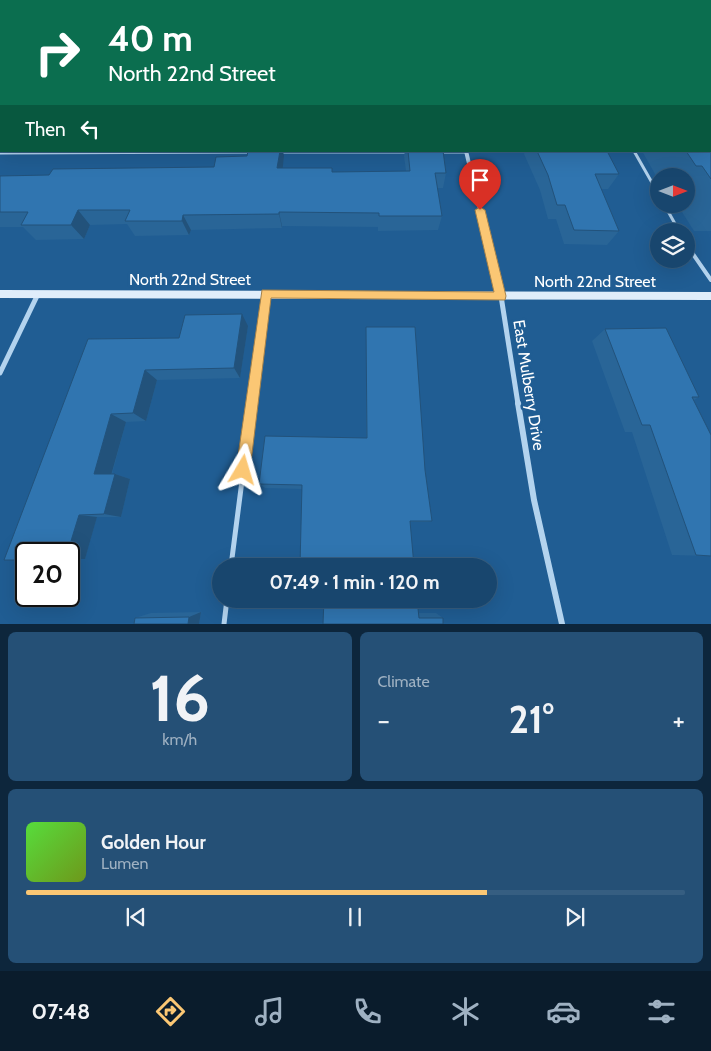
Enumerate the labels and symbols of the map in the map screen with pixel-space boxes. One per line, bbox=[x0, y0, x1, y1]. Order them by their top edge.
pin bbox=[459, 159, 501, 210]
north arrow bbox=[650, 168, 695, 212]
street label: North 22nd Street bbox=[129, 270, 252, 289]
street label: North 22nd Street bbox=[534, 272, 657, 291]
street label: East Mulberry Drive bbox=[509, 318, 549, 452]
position arrow bbox=[216, 443, 268, 495]
speed limit sign: 20 bbox=[15, 542, 80, 607]

